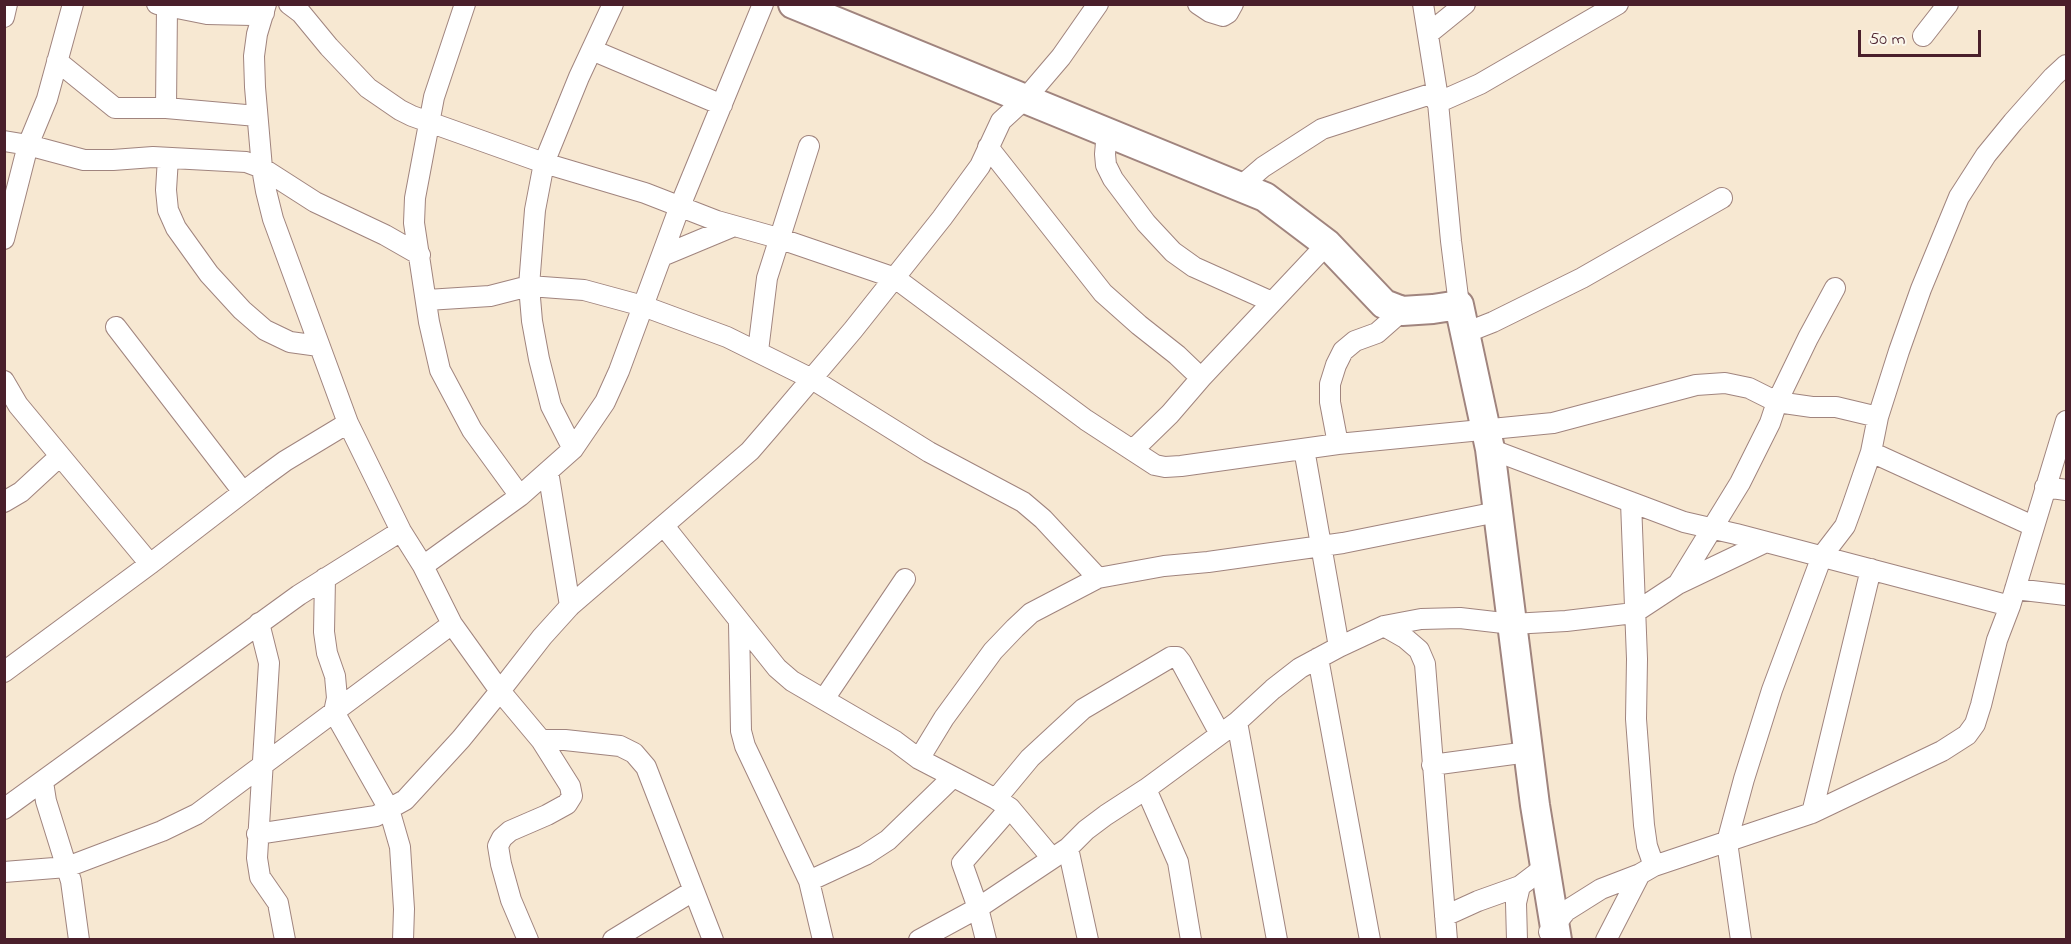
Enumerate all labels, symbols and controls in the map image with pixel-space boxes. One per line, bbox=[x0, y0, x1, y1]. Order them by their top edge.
scale bar bbox=[1861, 18, 1984, 56]
text: 50 m bbox=[1869, 27, 1906, 53]

